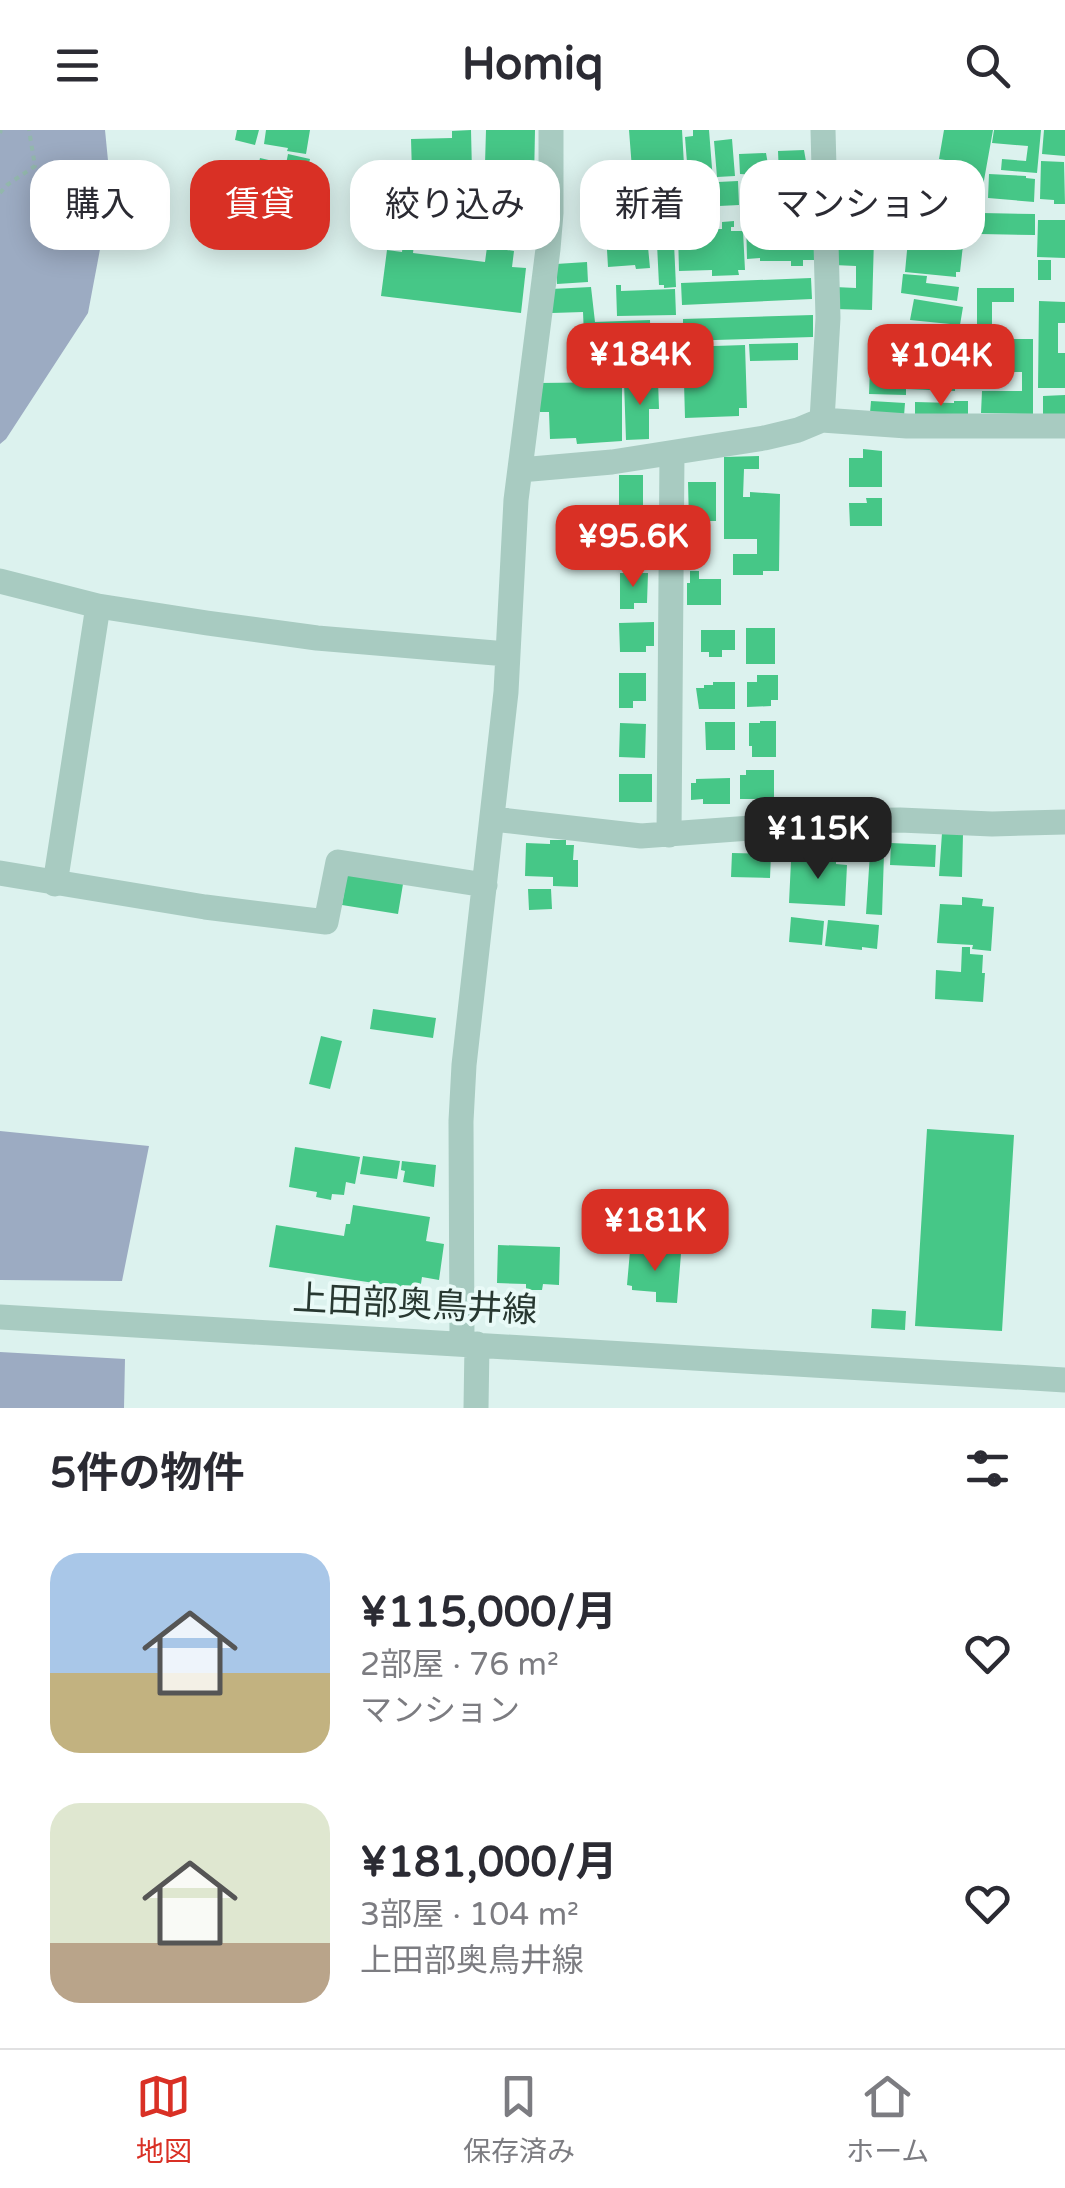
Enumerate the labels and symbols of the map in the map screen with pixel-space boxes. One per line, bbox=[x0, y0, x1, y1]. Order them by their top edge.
pin: ¥184K bbox=[570, 323, 710, 408]
pin: ¥104K bbox=[871, 324, 1011, 409]
pin: ¥95.6K bbox=[552, 505, 714, 590]
pin: ¥115K bbox=[748, 797, 888, 882]
pin: ¥181K bbox=[585, 1189, 725, 1274]
street label: 上田部奥鳥井線 bbox=[292, 1278, 538, 1332]

